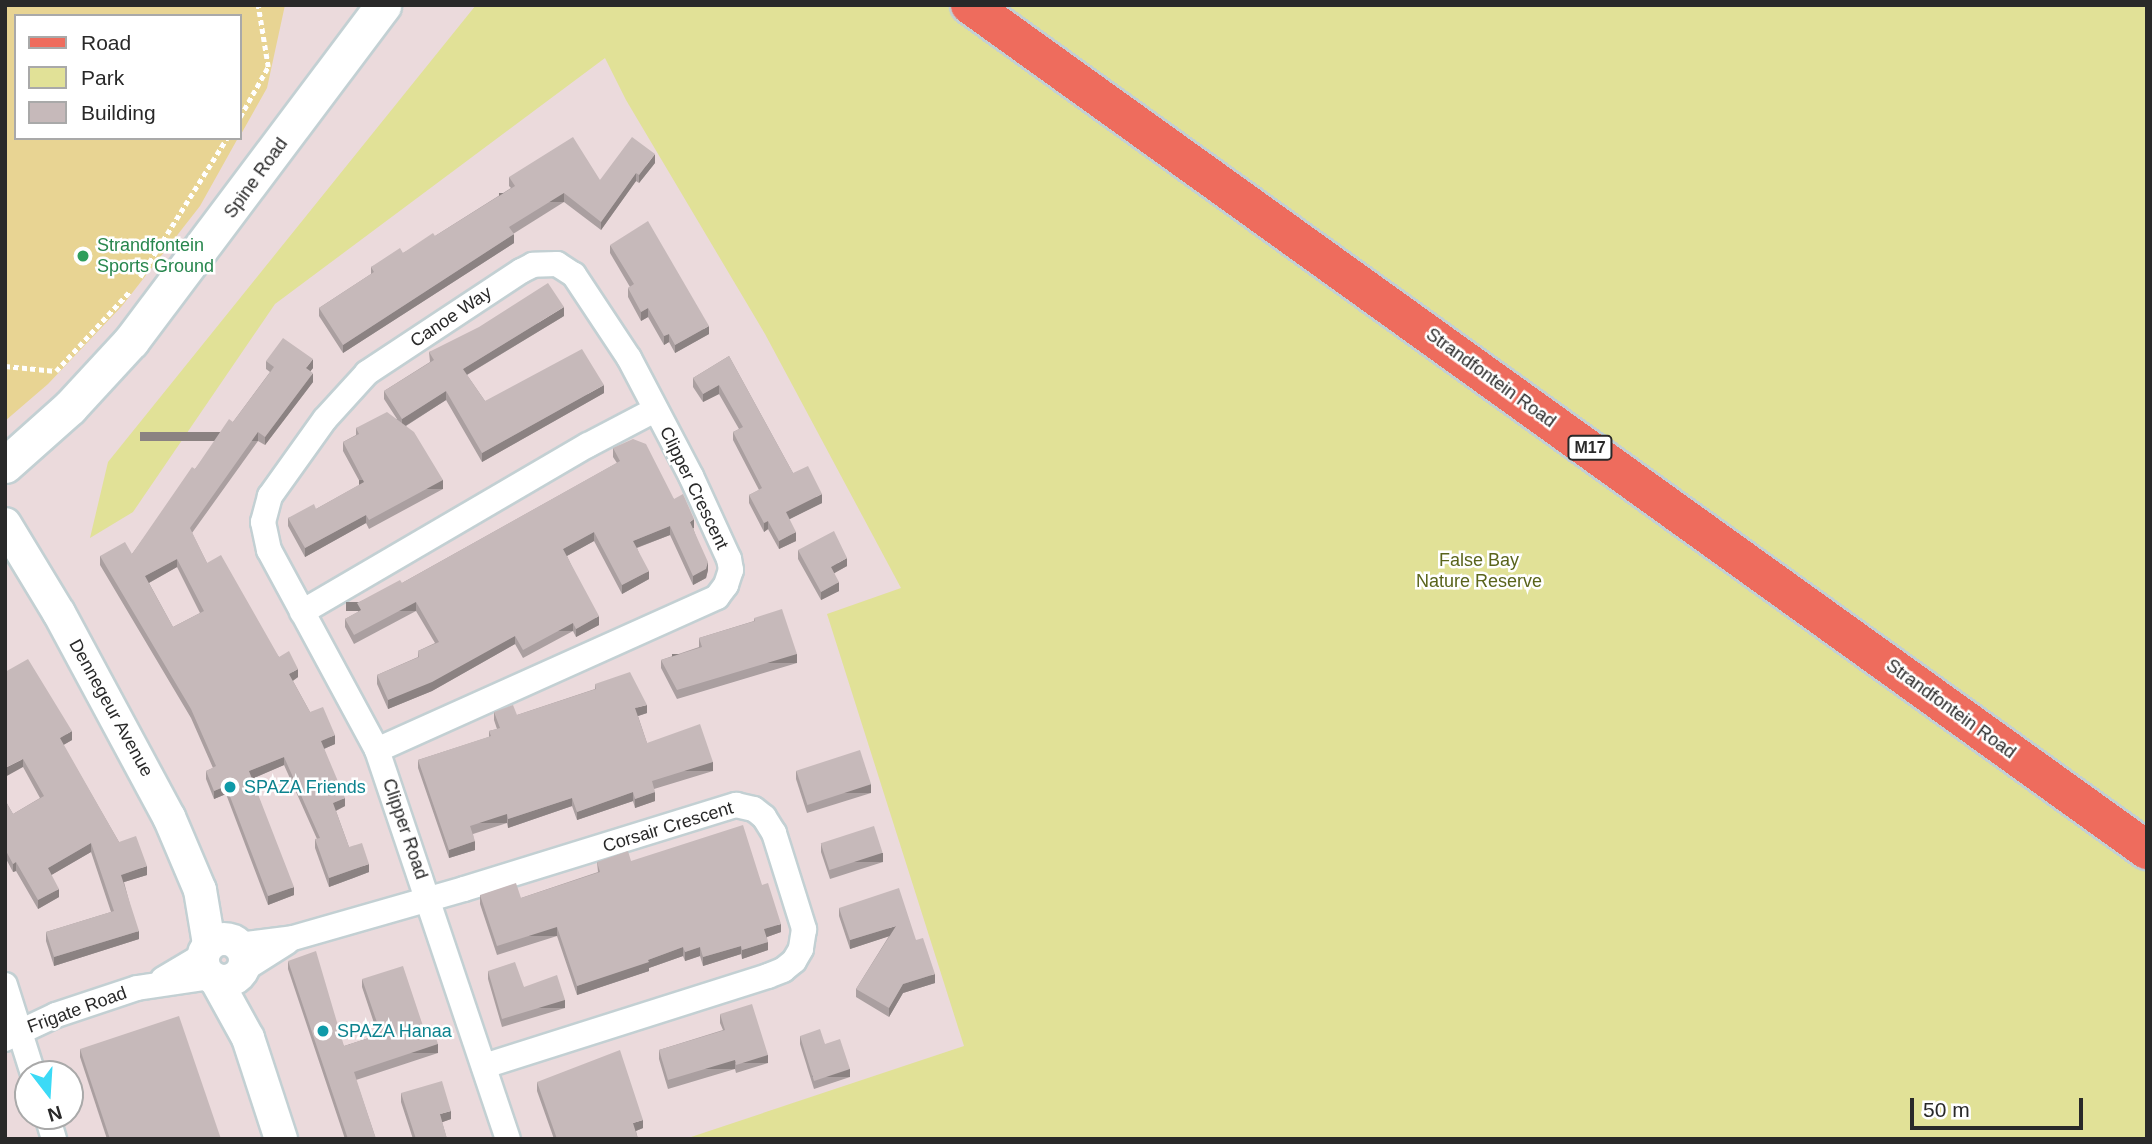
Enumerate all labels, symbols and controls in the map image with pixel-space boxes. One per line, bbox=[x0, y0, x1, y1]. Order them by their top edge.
legend bbox=[14, 14, 242, 140]
text: Road bbox=[81, 31, 131, 54]
text: Park bbox=[81, 66, 124, 89]
text: Building bbox=[81, 101, 156, 124]
street label: Spine Road bbox=[220, 134, 292, 222]
place label: Strandfontein Sports Ground bbox=[97, 235, 214, 278]
marker: Strandfontein Sports Ground bbox=[75, 248, 91, 264]
street label: Canoe Way bbox=[406, 282, 496, 352]
street label: Strandfontein Road bbox=[1422, 324, 1560, 432]
street label: Clipper Crescent bbox=[655, 423, 733, 553]
road number: M17 bbox=[1567, 436, 1613, 461]
park label: False Bay Nature Reserve bbox=[1416, 550, 1542, 592]
street label: Dennegeur Avenue bbox=[64, 635, 158, 781]
street label: Strandfontein Road bbox=[1882, 655, 2020, 763]
place label: SPAZA Friends bbox=[244, 776, 367, 798]
street label: Clipper Road bbox=[378, 776, 432, 882]
marker: SPAZA Friends bbox=[222, 779, 238, 795]
street label: Corsair Crescent bbox=[600, 797, 736, 857]
street label: Frigate Road bbox=[24, 982, 130, 1038]
place label: SPAZA Hanaa bbox=[337, 1020, 453, 1042]
marker: SPAZA Hanaa bbox=[315, 1023, 331, 1039]
north arrow bbox=[14, 1060, 84, 1130]
scale bar bbox=[1914, 1084, 2087, 1128]
text: 50 m bbox=[1923, 1098, 1970, 1121]
text: N bbox=[45, 1102, 64, 1126]

